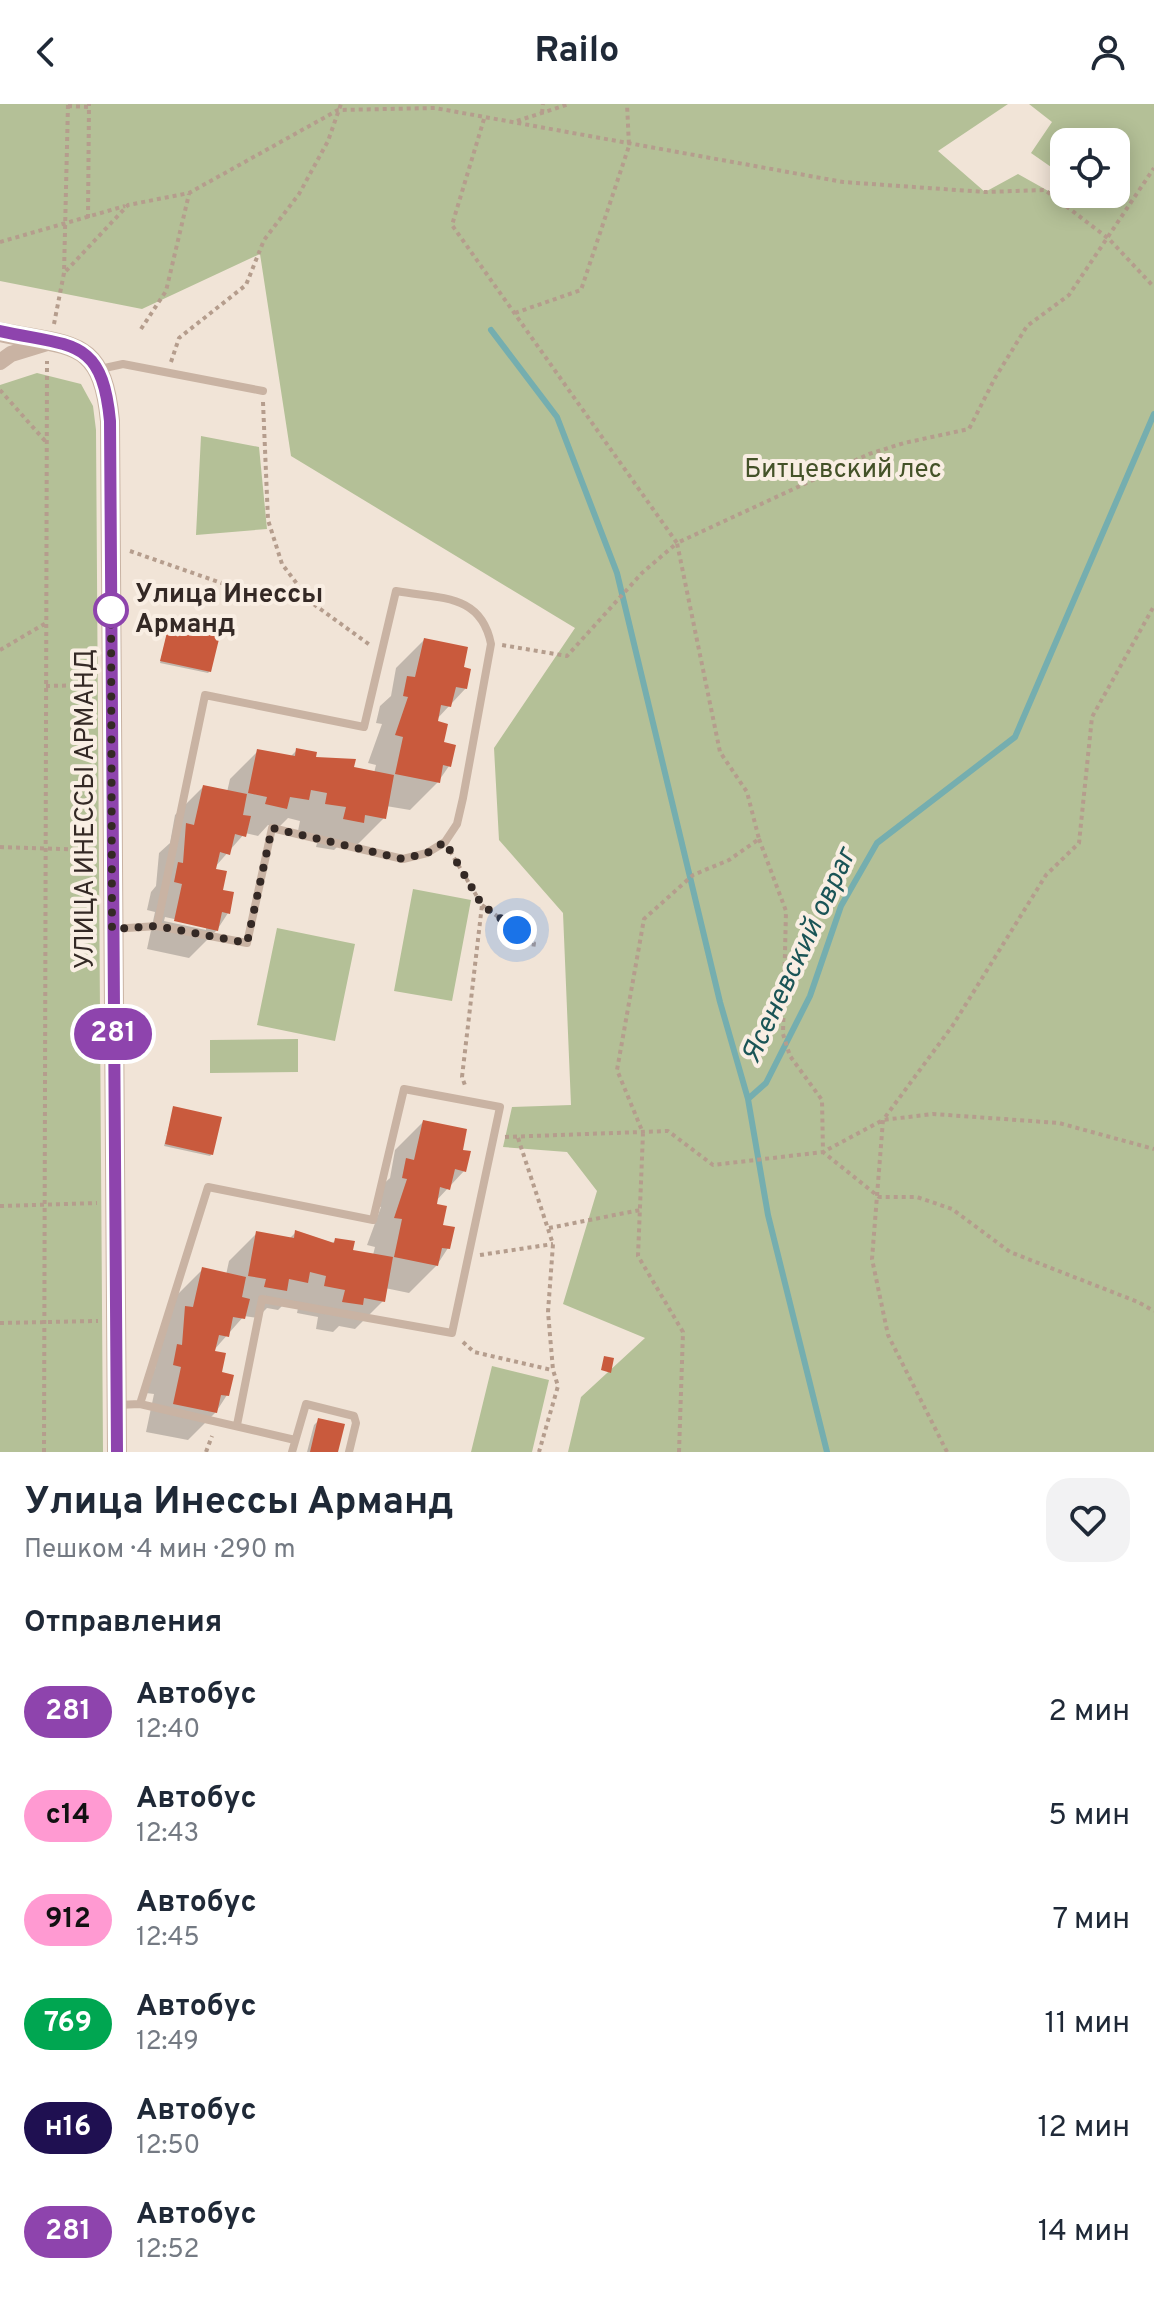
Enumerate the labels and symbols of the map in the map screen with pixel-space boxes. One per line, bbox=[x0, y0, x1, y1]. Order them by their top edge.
park label: Битцевский лес bbox=[744, 454, 942, 487]
place label: Улица Инессы Арманд bbox=[135, 579, 323, 642]
marker: Улица Инессы Арманд bbox=[94, 593, 128, 627]
street label: УЛИЦА ИНЕССЫ АРМАНД bbox=[70, 649, 103, 969]
water label: Ясеневский овраг bbox=[735, 841, 866, 1069]
your location bbox=[497, 910, 537, 950]
line badge: 281 bbox=[67, 1008, 159, 1060]

